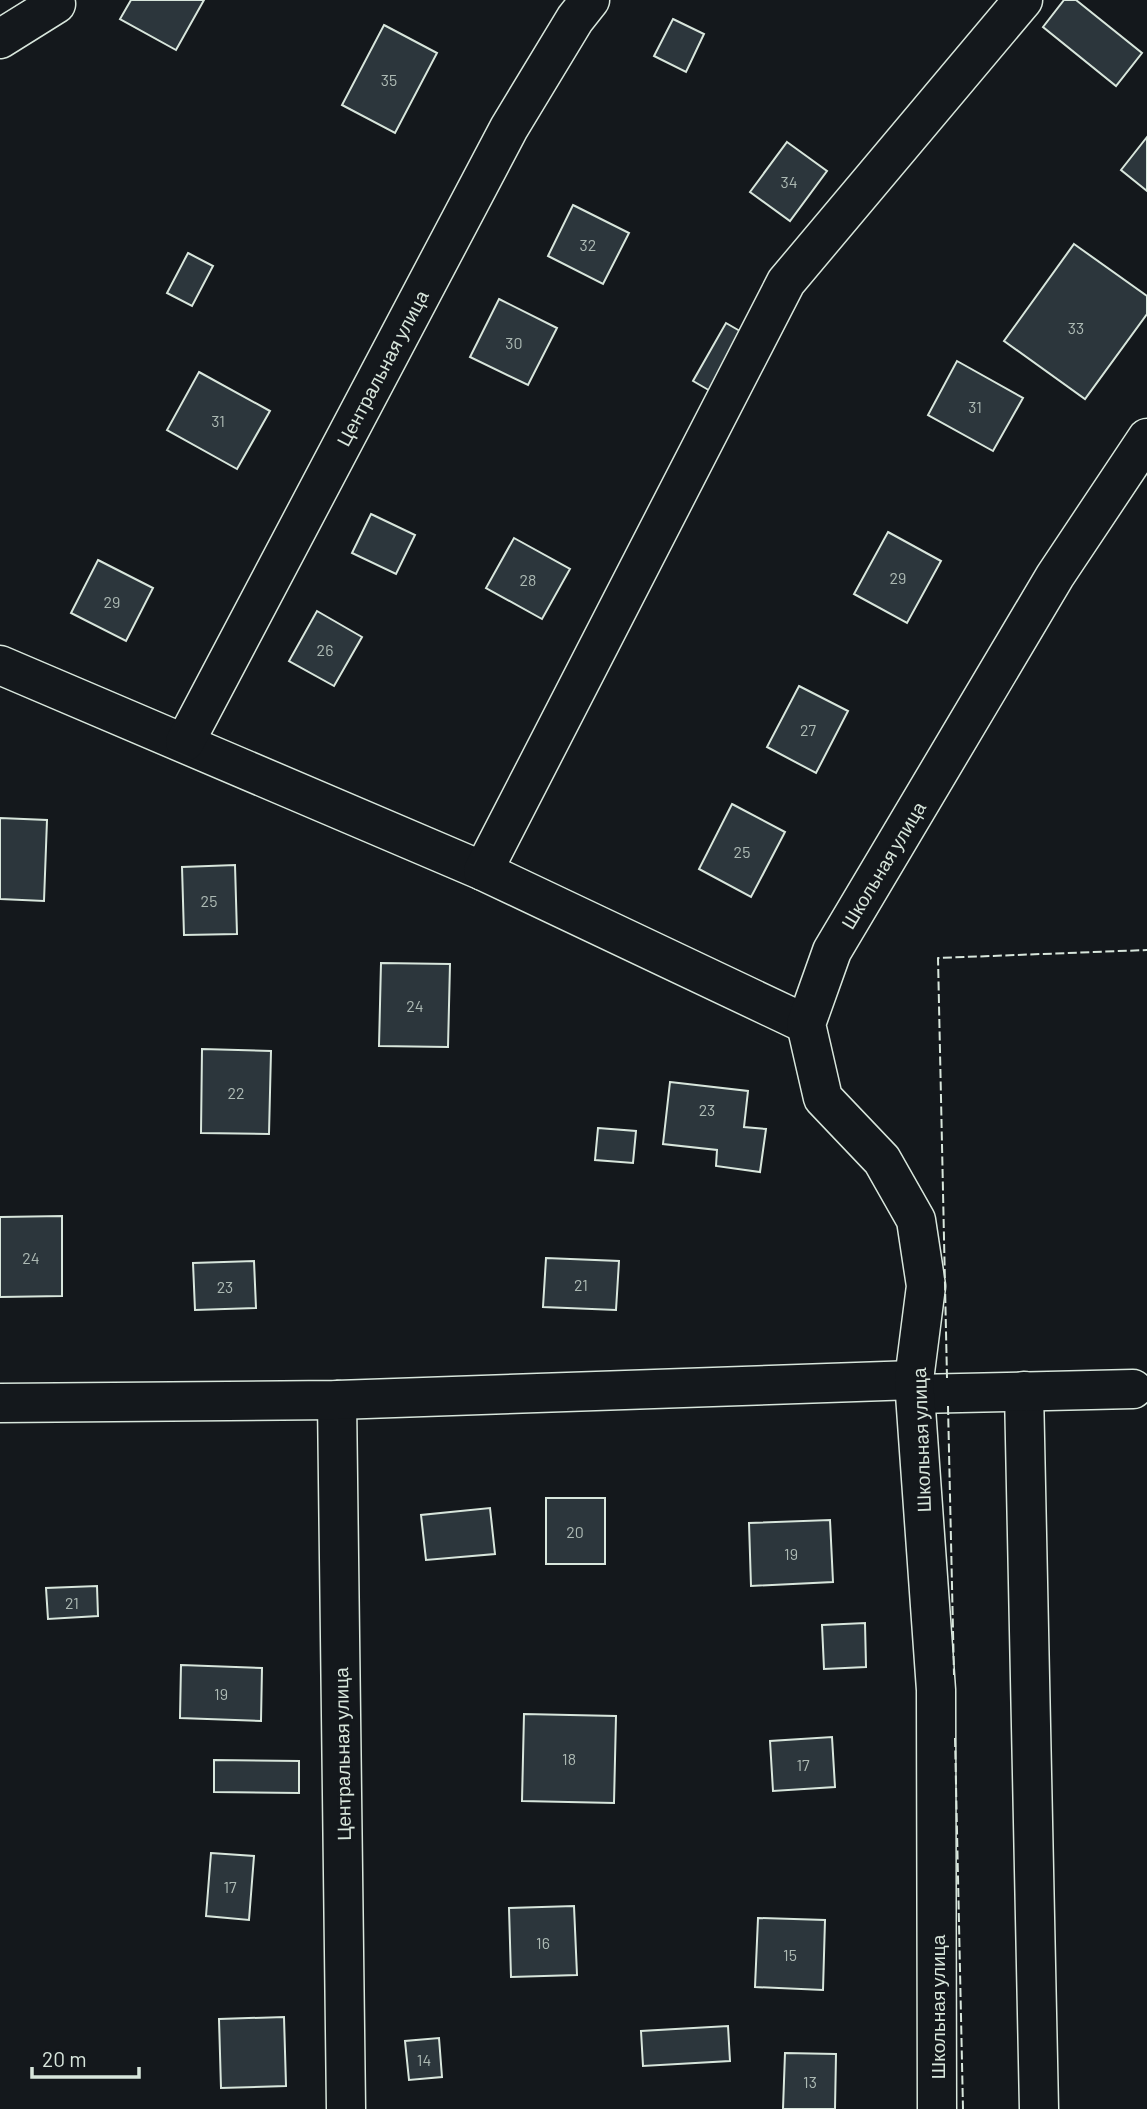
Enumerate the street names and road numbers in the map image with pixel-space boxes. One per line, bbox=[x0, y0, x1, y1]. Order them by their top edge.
street label: Центральная улица bbox=[331, 286, 433, 450]
street label: Школьная улица bbox=[836, 797, 930, 933]
street label: Школьная улица bbox=[907, 1367, 935, 1513]
street label: Центральная улица bbox=[329, 1667, 355, 1841]
street label: Школьная улица bbox=[926, 1934, 949, 2079]

